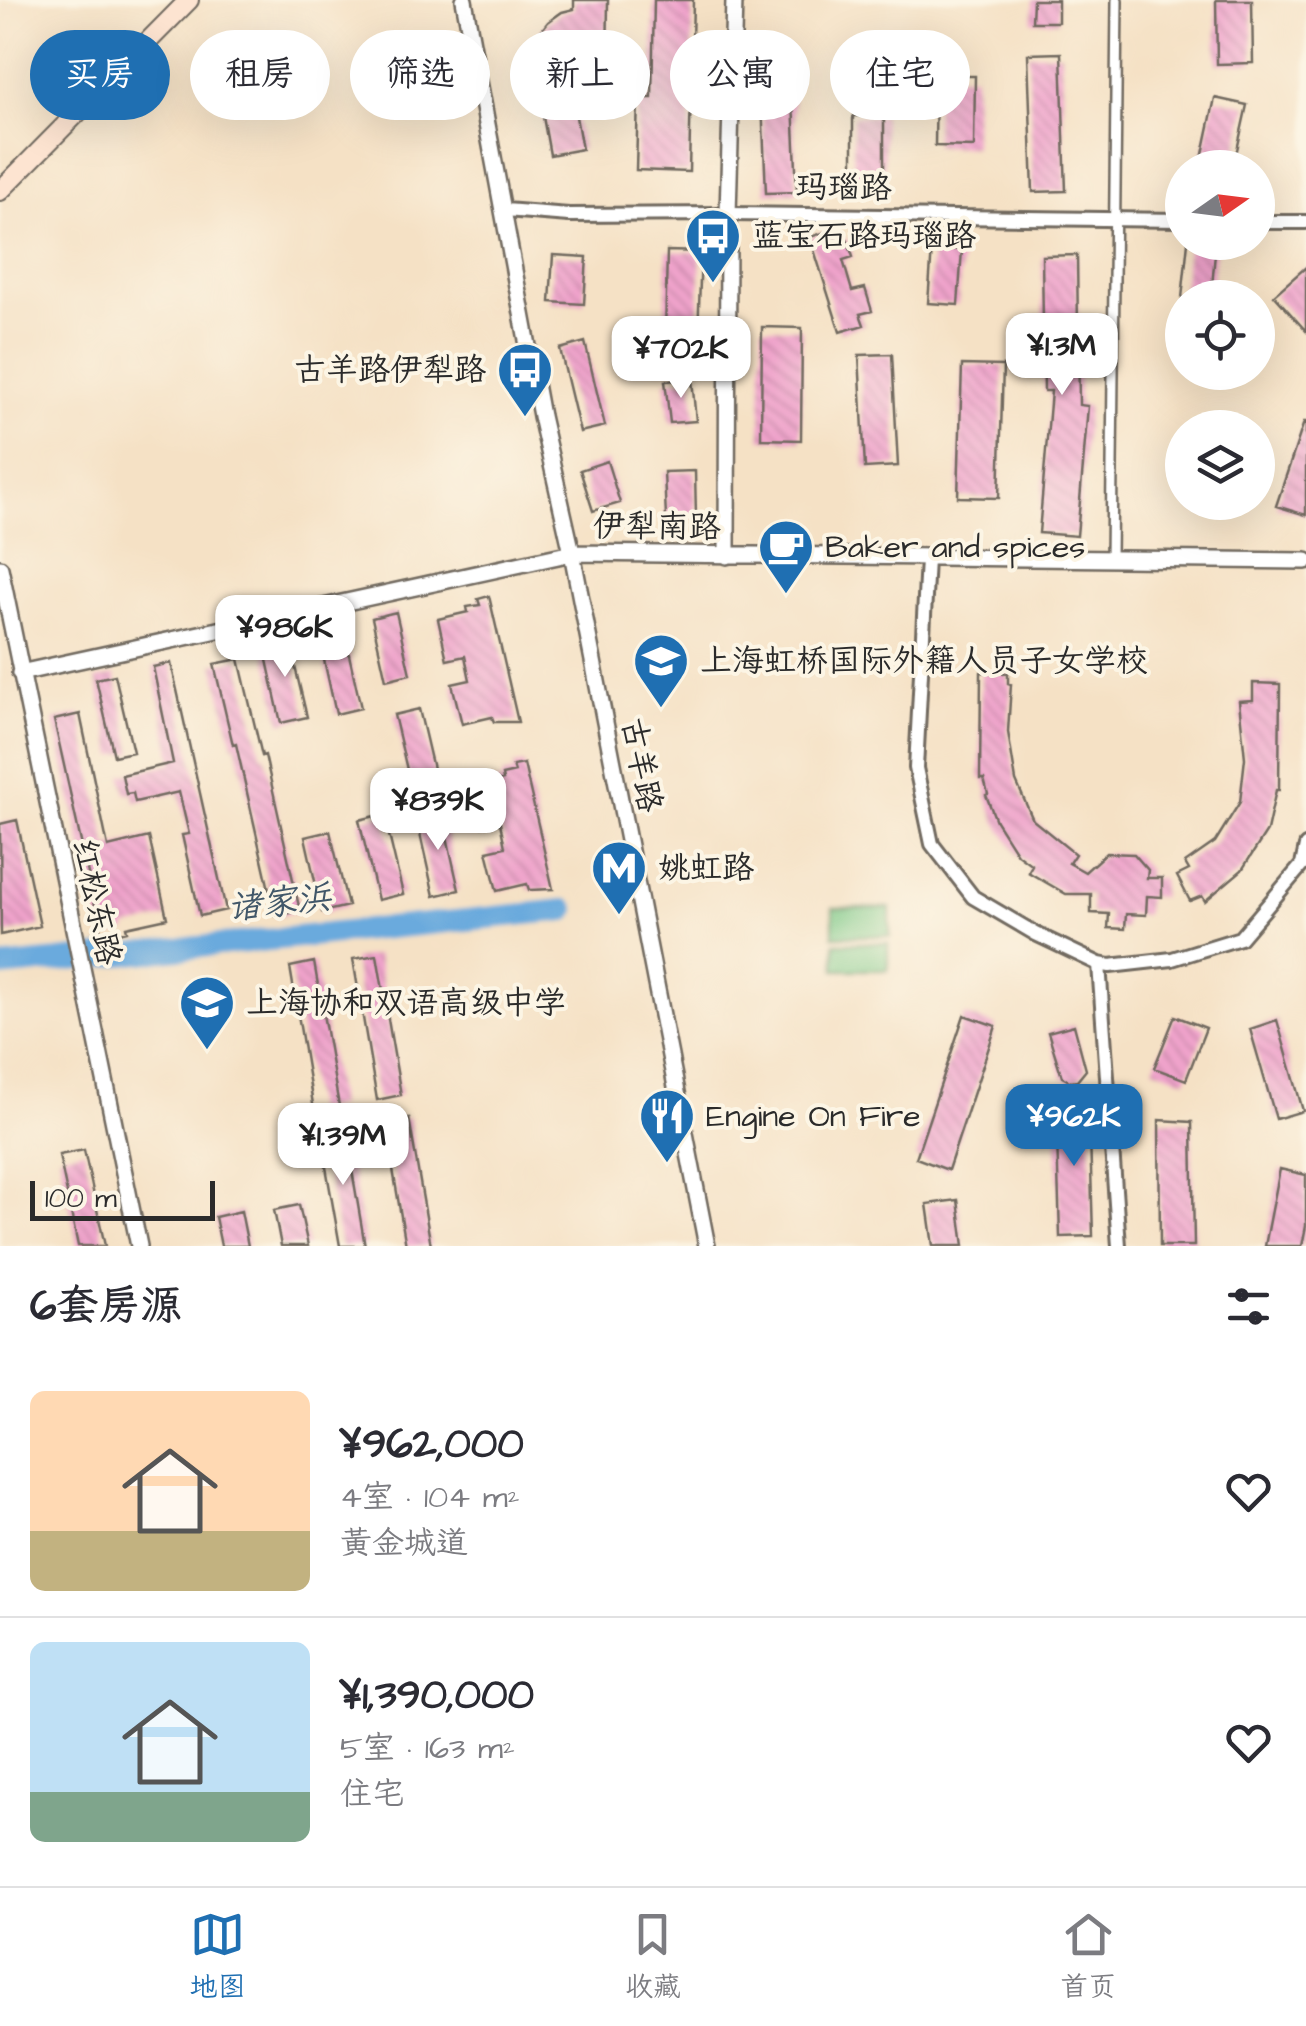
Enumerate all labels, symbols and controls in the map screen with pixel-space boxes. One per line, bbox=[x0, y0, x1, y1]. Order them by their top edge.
chip: 买房 bbox=[30, 30, 170, 120]
chip: 租房 bbox=[190, 30, 330, 120]
chip: 筛选 bbox=[350, 30, 490, 120]
chip: 新上 bbox=[510, 30, 650, 120]
chip: 公寓 bbox=[670, 30, 810, 120]
chip: 住宅 bbox=[830, 30, 970, 120]
north arrow bbox=[1165, 150, 1275, 260]
map controls bbox=[1165, 150, 1275, 520]
street label: 玛瑙路 bbox=[796, 165, 892, 211]
bus stop icon: 蓝宝石路玛瑙路 bbox=[683, 206, 743, 285]
place label: 蓝宝石路玛瑙路 bbox=[752, 214, 976, 259]
button: locate bbox=[1165, 280, 1275, 390]
pin: ¥1.3M bbox=[992, 313, 1132, 398]
pin: ¥702K bbox=[611, 316, 751, 401]
text: ¥1.3M bbox=[1028, 323, 1096, 368]
text: ¥702K bbox=[634, 326, 728, 371]
bus stop icon: 古羊路伊犁路 bbox=[495, 340, 555, 419]
place label: 古羊路伊犁路 bbox=[294, 348, 486, 393]
button: layers bbox=[1165, 410, 1275, 520]
street label: 伊犁南路 bbox=[593, 503, 721, 551]
cafe icon: Baker and spices bbox=[756, 517, 816, 596]
place label: Baker and spices bbox=[825, 525, 1085, 570]
pin: ¥986K bbox=[215, 595, 355, 680]
text: ¥986K bbox=[237, 605, 333, 650]
school or university icon: 上海虹桥国际外籍人员子女学校 bbox=[631, 631, 691, 710]
place label: 上海虹桥国际外籍人员子女学校 bbox=[700, 639, 1148, 684]
street label: 古羊路 bbox=[610, 714, 672, 816]
pin: ¥839K bbox=[368, 768, 508, 853]
text: ¥839K bbox=[392, 778, 484, 823]
street label: 红松东路 bbox=[61, 835, 131, 969]
metro station icon: 姚虹路 bbox=[589, 838, 649, 917]
place label: 姚虹路 bbox=[658, 846, 754, 891]
water label: 诸家浜 bbox=[224, 873, 335, 933]
school or university icon: 上海协和双语高级中学 bbox=[177, 973, 237, 1052]
place label: 上海协和双语高级中学 bbox=[246, 981, 566, 1026]
pin: ¥962K bbox=[1004, 1084, 1144, 1169]
restaurant icon: Engine On Fire bbox=[637, 1086, 697, 1165]
place label: Engine On Fire bbox=[706, 1094, 921, 1139]
text: ¥962K bbox=[1027, 1094, 1121, 1139]
pin: ¥1.39M bbox=[262, 1103, 424, 1188]
text: ¥1.39M bbox=[300, 1113, 386, 1158]
scale bar bbox=[30, 1176, 215, 1220]
text: 100 m bbox=[45, 1179, 117, 1218]
text: 6套房源 bbox=[30, 1278, 182, 1336]
icon: filters bbox=[1221, 1279, 1276, 1334]
text: ¥962,000 bbox=[340, 1416, 524, 1474]
icon: home bbox=[110, 1431, 230, 1551]
icon: heart bbox=[1221, 1464, 1276, 1519]
text: 4室 · 104 m² bbox=[340, 1475, 520, 1520]
text: 黄金城道 bbox=[340, 1521, 468, 1566]
text: ¥1,390,000 bbox=[340, 1667, 534, 1725]
icon: home bbox=[110, 1682, 230, 1802]
icon: heart bbox=[1221, 1715, 1276, 1770]
text: 5室 · 163 m² bbox=[340, 1726, 515, 1771]
text: 住宅 bbox=[340, 1772, 404, 1817]
tab: 地图 bbox=[190, 1907, 246, 2007]
tab: 收藏 bbox=[625, 1907, 681, 2007]
tab: 首页 bbox=[1060, 1907, 1116, 2007]

